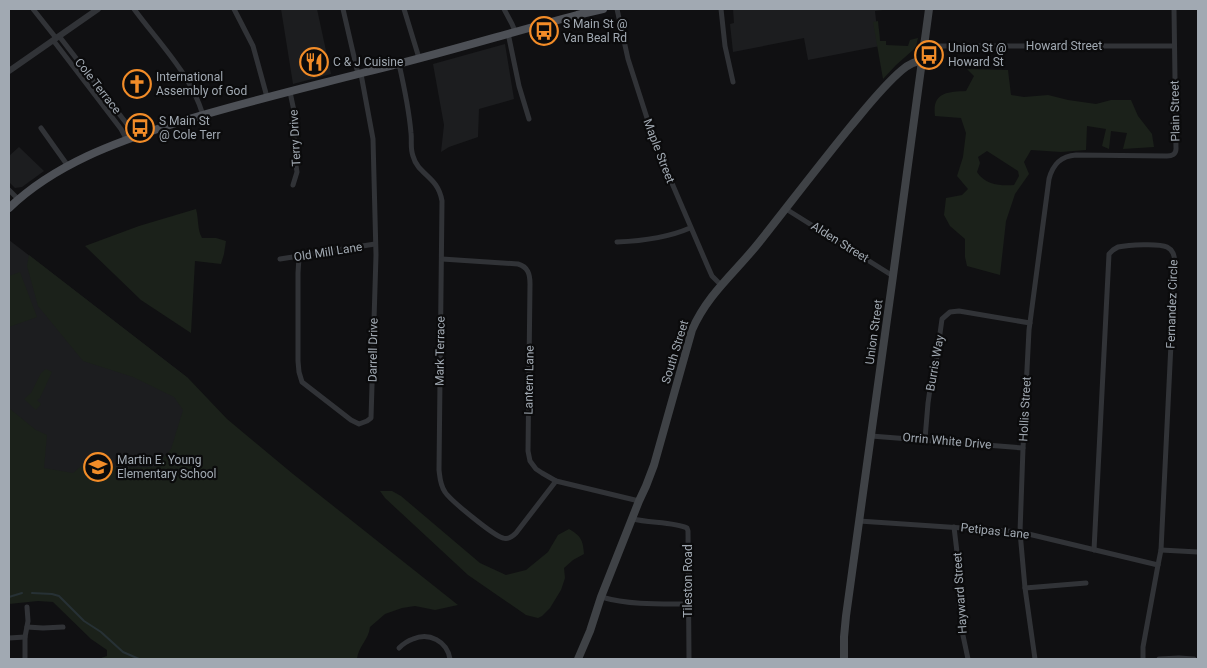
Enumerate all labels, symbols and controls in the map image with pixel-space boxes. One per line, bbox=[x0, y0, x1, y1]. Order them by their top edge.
bus stop icon: S Main St @ Van Beal Rd bbox=[529, 16, 559, 46]
place label: S Main St @ Van Beal Rd bbox=[563, 17, 628, 45]
street label: Howard Street bbox=[1026, 39, 1102, 53]
bus stop icon: Union St @ Howard St bbox=[914, 40, 944, 70]
place label: Union St @ Howard St bbox=[948, 41, 1007, 69]
restaurant icon: C & J Cuisine bbox=[299, 47, 329, 77]
street label: Cole Terrace bbox=[72, 55, 124, 117]
place label: C & J Cuisine bbox=[333, 55, 403, 69]
church icon: International Assembly of God bbox=[122, 69, 152, 99]
place label: International Assembly of God bbox=[156, 70, 247, 98]
street label: Plain Street bbox=[1167, 80, 1183, 142]
street label: Terry Drive bbox=[287, 109, 303, 167]
bus stop icon: S Main St @ Cole Terr bbox=[125, 113, 155, 143]
place label: S Main St @ Cole Terr bbox=[159, 114, 221, 142]
street label: Maple Street bbox=[640, 117, 678, 185]
street label: Alden Street bbox=[809, 219, 871, 265]
street label: Old Mill Lane bbox=[293, 240, 363, 264]
street label: Fernandez Circle bbox=[1163, 259, 1181, 349]
street label: Union Street bbox=[863, 299, 885, 365]
street label: Mark Terrace bbox=[432, 316, 448, 386]
street label: Darrell Drive bbox=[365, 318, 381, 382]
street label: South Street bbox=[659, 318, 691, 385]
street label: Burris Way bbox=[923, 333, 947, 392]
street label: Lantern Lane bbox=[521, 345, 537, 415]
street label: Hollis Street bbox=[1016, 376, 1034, 442]
street label: Orrin White Drive bbox=[902, 430, 992, 452]
school or university icon: Martin E. Young Elementary School bbox=[83, 452, 113, 482]
place label: Martin E. Young Elementary School bbox=[117, 453, 217, 481]
street label: Petipas Lane bbox=[960, 520, 1030, 542]
street label: Tileston Road bbox=[681, 544, 695, 618]
street label: Hayward Street bbox=[950, 552, 970, 634]

